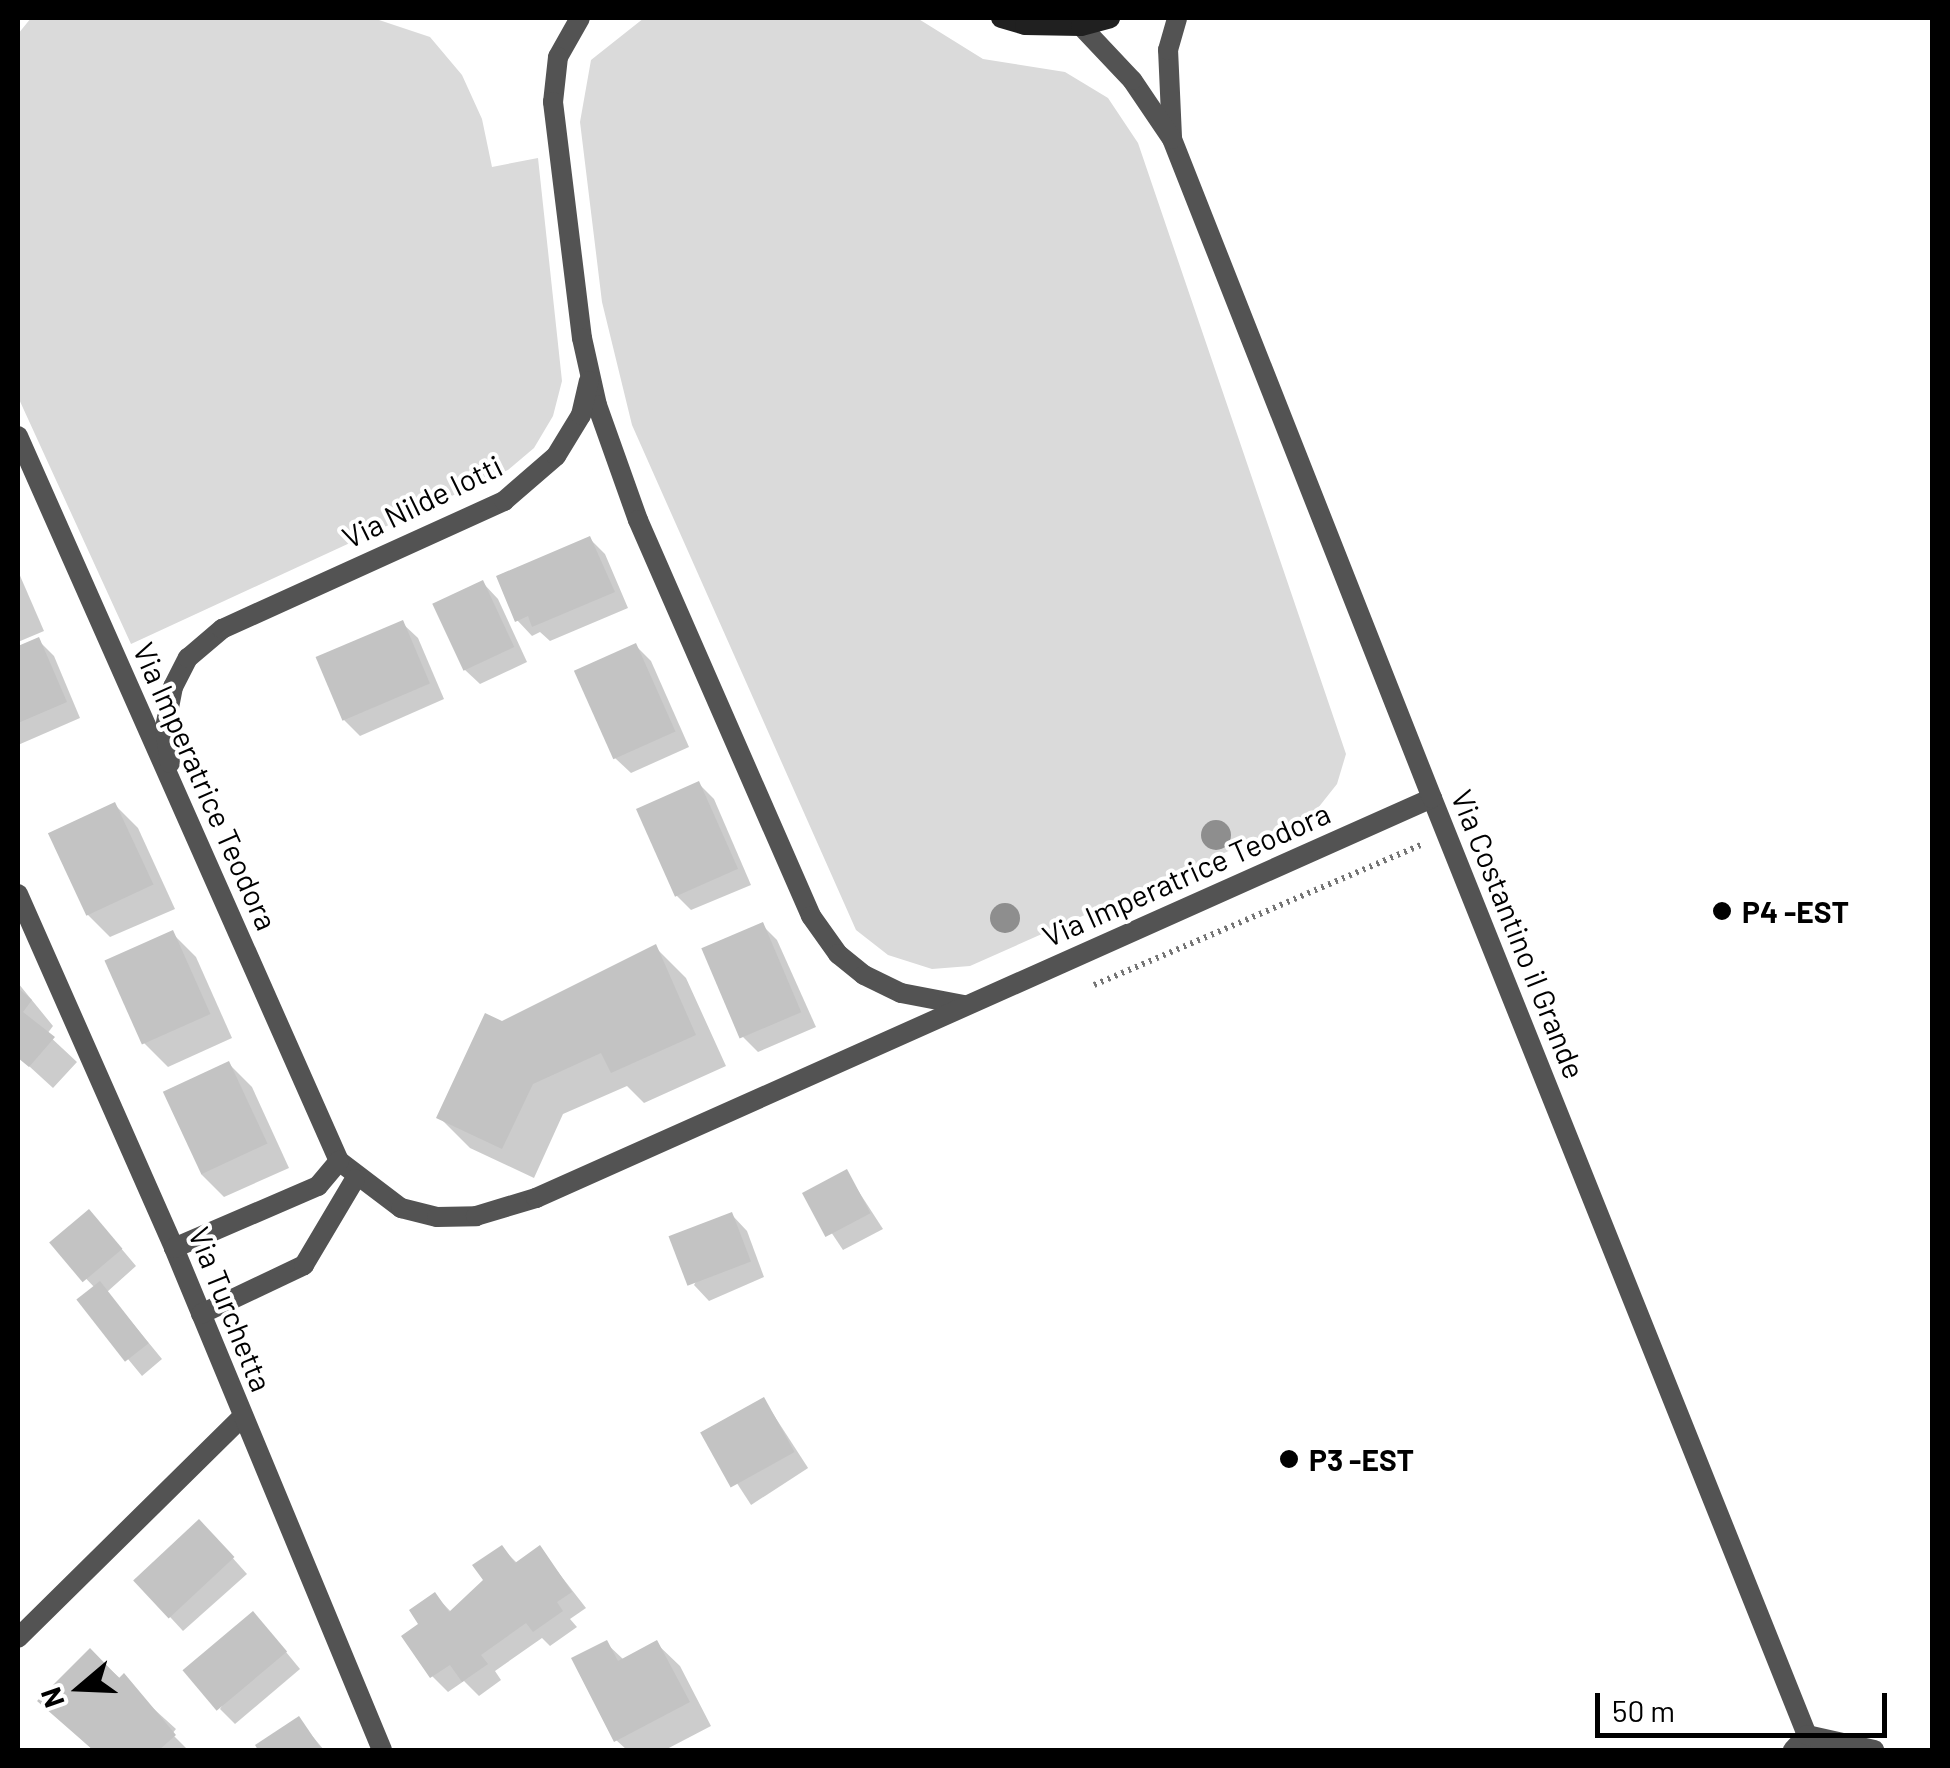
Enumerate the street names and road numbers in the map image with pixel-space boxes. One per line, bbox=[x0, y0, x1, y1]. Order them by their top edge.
street label: Via Nilde Iotti bbox=[336, 447, 508, 555]
street label: Via Imperatrice Teodora bbox=[126, 637, 286, 935]
street label: Via Costantino il Grande bbox=[1445, 784, 1593, 1084]
street label: Via Imperatrice Teodora bbox=[1037, 794, 1335, 954]
street label: Via Turchetta bbox=[182, 1222, 280, 1396]

